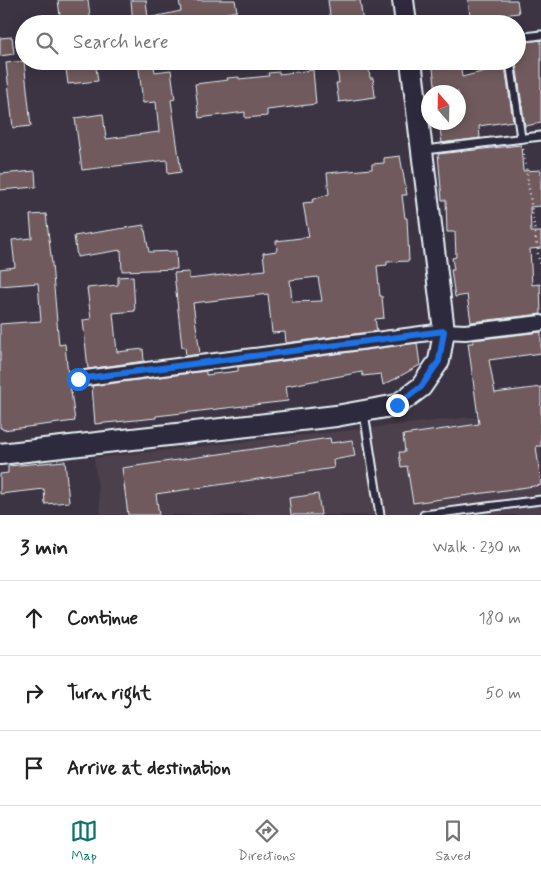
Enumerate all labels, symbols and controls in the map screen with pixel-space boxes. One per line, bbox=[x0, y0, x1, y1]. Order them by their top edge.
search box bbox=[15, 15, 526, 70]
icon: search bbox=[33, 29, 61, 57]
text: Search here bbox=[73, 30, 169, 55]
north arrow bbox=[421, 85, 466, 130]
route start bbox=[67, 368, 90, 391]
route end bbox=[386, 394, 409, 417]
text: 3 min bbox=[20, 534, 68, 562]
text: Walk · 230 m bbox=[433, 537, 521, 558]
icon: ahead bbox=[20, 604, 48, 632]
text: Continue bbox=[67, 606, 138, 631]
text: 180 m bbox=[478, 608, 521, 629]
icon: right bbox=[20, 679, 48, 707]
text: Turn right bbox=[67, 681, 151, 706]
text: 50 m bbox=[485, 683, 521, 704]
icon: arrive bbox=[20, 754, 48, 782]
text: Arrive at destination bbox=[67, 756, 231, 781]
tab: Map bbox=[70, 817, 98, 865]
tab: Directions bbox=[238, 817, 296, 865]
tab: Saved bbox=[436, 817, 471, 865]

